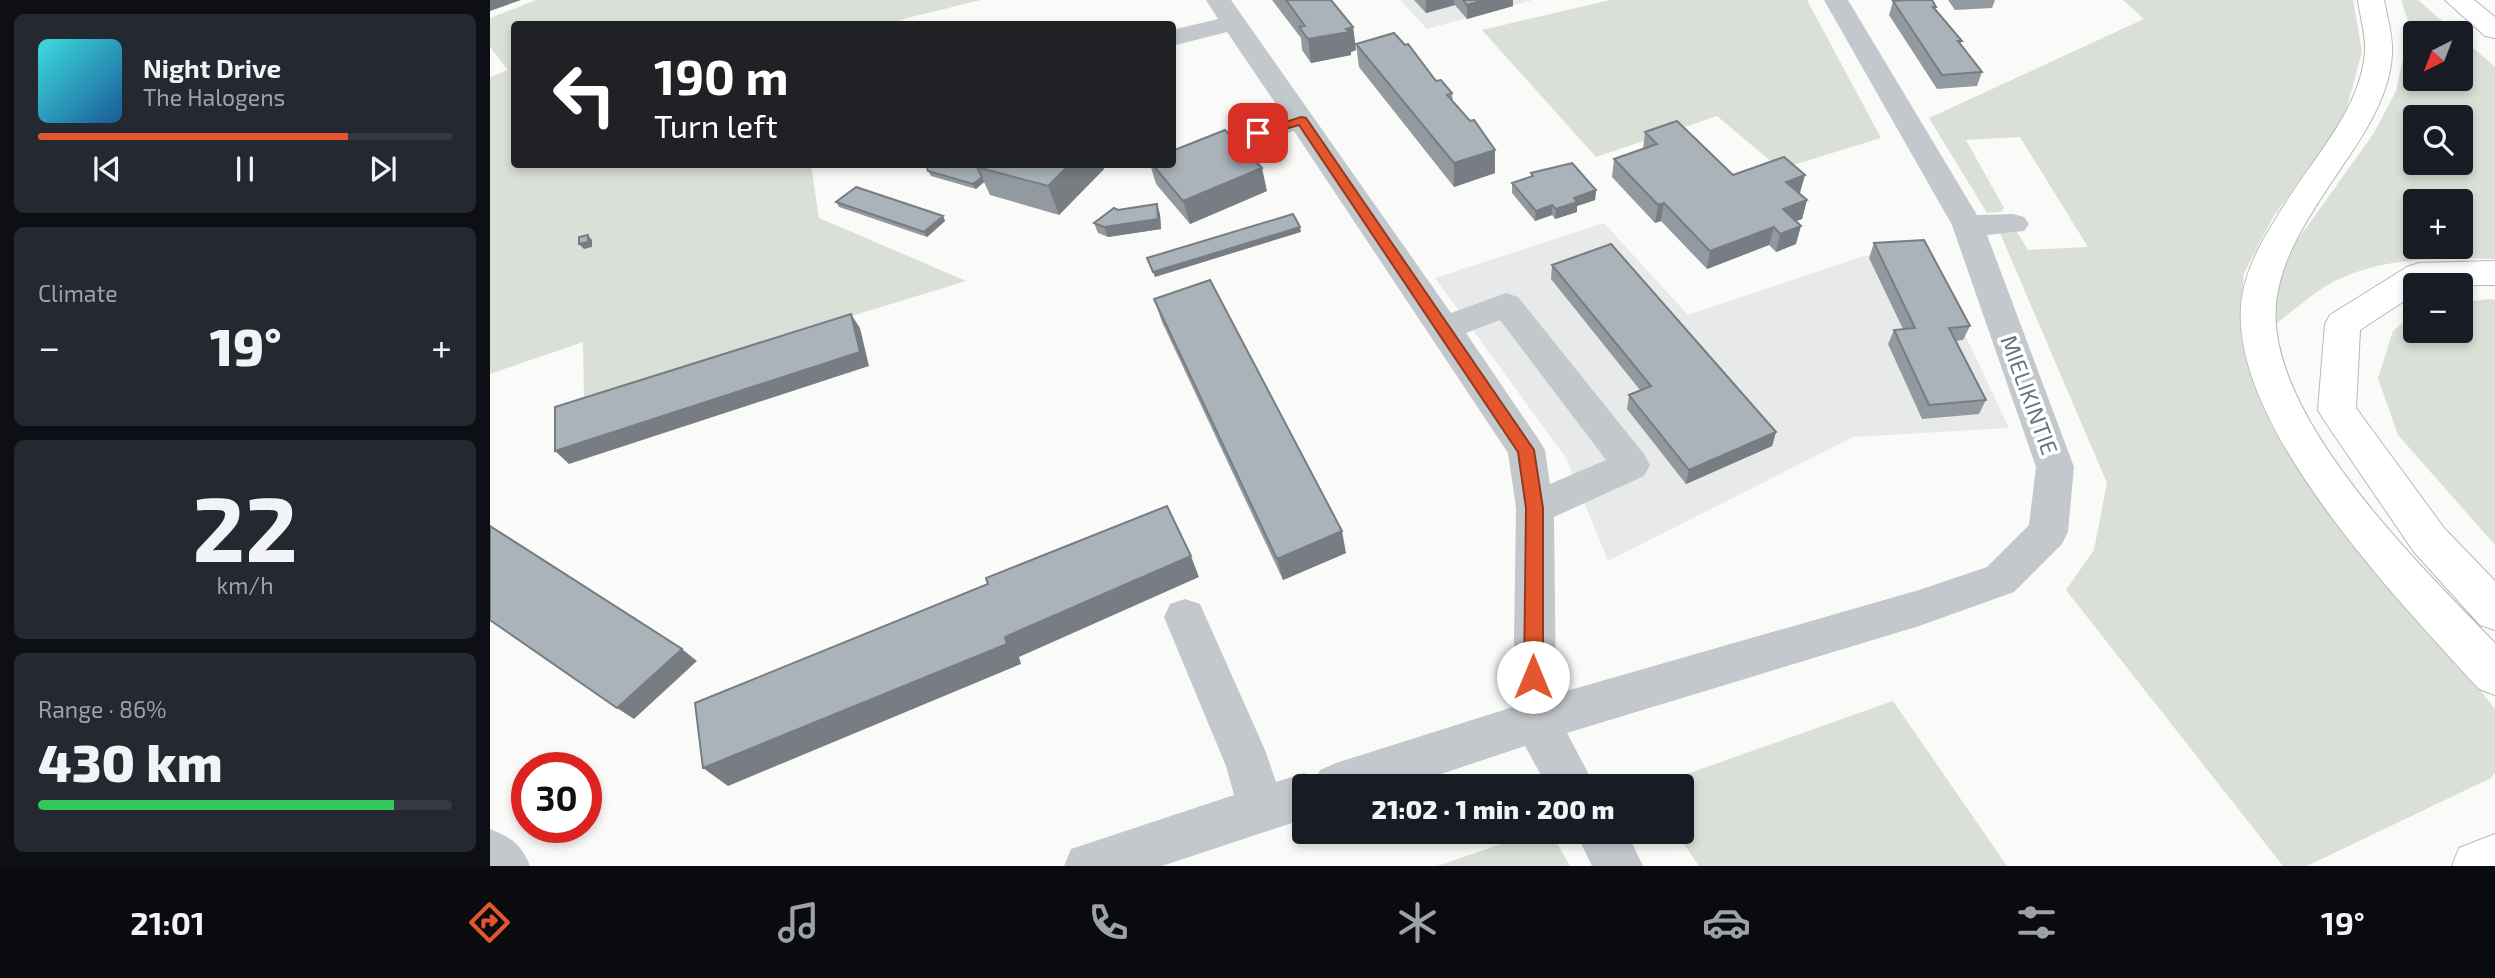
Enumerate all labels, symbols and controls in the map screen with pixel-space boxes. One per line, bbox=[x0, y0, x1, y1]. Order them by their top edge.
north arrow bbox=[2403, 21, 2473, 91]
map controls bbox=[2403, 21, 2473, 343]
text: 190 m bbox=[654, 46, 789, 105]
icon: left bbox=[539, 49, 630, 140]
text: Night Drive bbox=[143, 52, 281, 83]
text: The Halogens bbox=[143, 83, 285, 111]
pin bbox=[1228, 103, 1288, 163]
button: search bbox=[2403, 105, 2473, 175]
text: Turn left bbox=[654, 106, 778, 144]
icon: arrive bbox=[1239, 114, 1277, 152]
icon: previous bbox=[88, 150, 126, 188]
icon: pause bbox=[226, 150, 264, 188]
icon: next bbox=[364, 150, 402, 188]
button: + bbox=[2403, 189, 2473, 259]
button: − bbox=[2403, 273, 2473, 343]
text: Climate bbox=[38, 279, 118, 307]
text: 19° bbox=[210, 314, 282, 376]
text: − bbox=[38, 323, 60, 369]
text: + bbox=[431, 323, 452, 369]
street label: MIELIKINTIE bbox=[1995, 331, 2064, 458]
text: 22 bbox=[192, 471, 298, 580]
text: km/h bbox=[216, 571, 274, 599]
position arrow bbox=[1496, 640, 1570, 714]
text: Range · 86% bbox=[38, 695, 167, 723]
text: 430 km bbox=[38, 730, 223, 792]
speed limit sign: 30 bbox=[511, 752, 602, 843]
text: 21:02 · 1 min · 200 m bbox=[1372, 793, 1614, 824]
icon: directions bbox=[465, 898, 514, 947]
icon: music bbox=[774, 898, 823, 947]
icon: phone bbox=[1084, 898, 1133, 947]
icon: climate bbox=[1393, 898, 1442, 947]
icon: car bbox=[1702, 898, 1751, 947]
icon: filters bbox=[2012, 898, 2061, 947]
text: 21:01 bbox=[130, 903, 205, 941]
text: 19° bbox=[2321, 903, 2365, 941]

